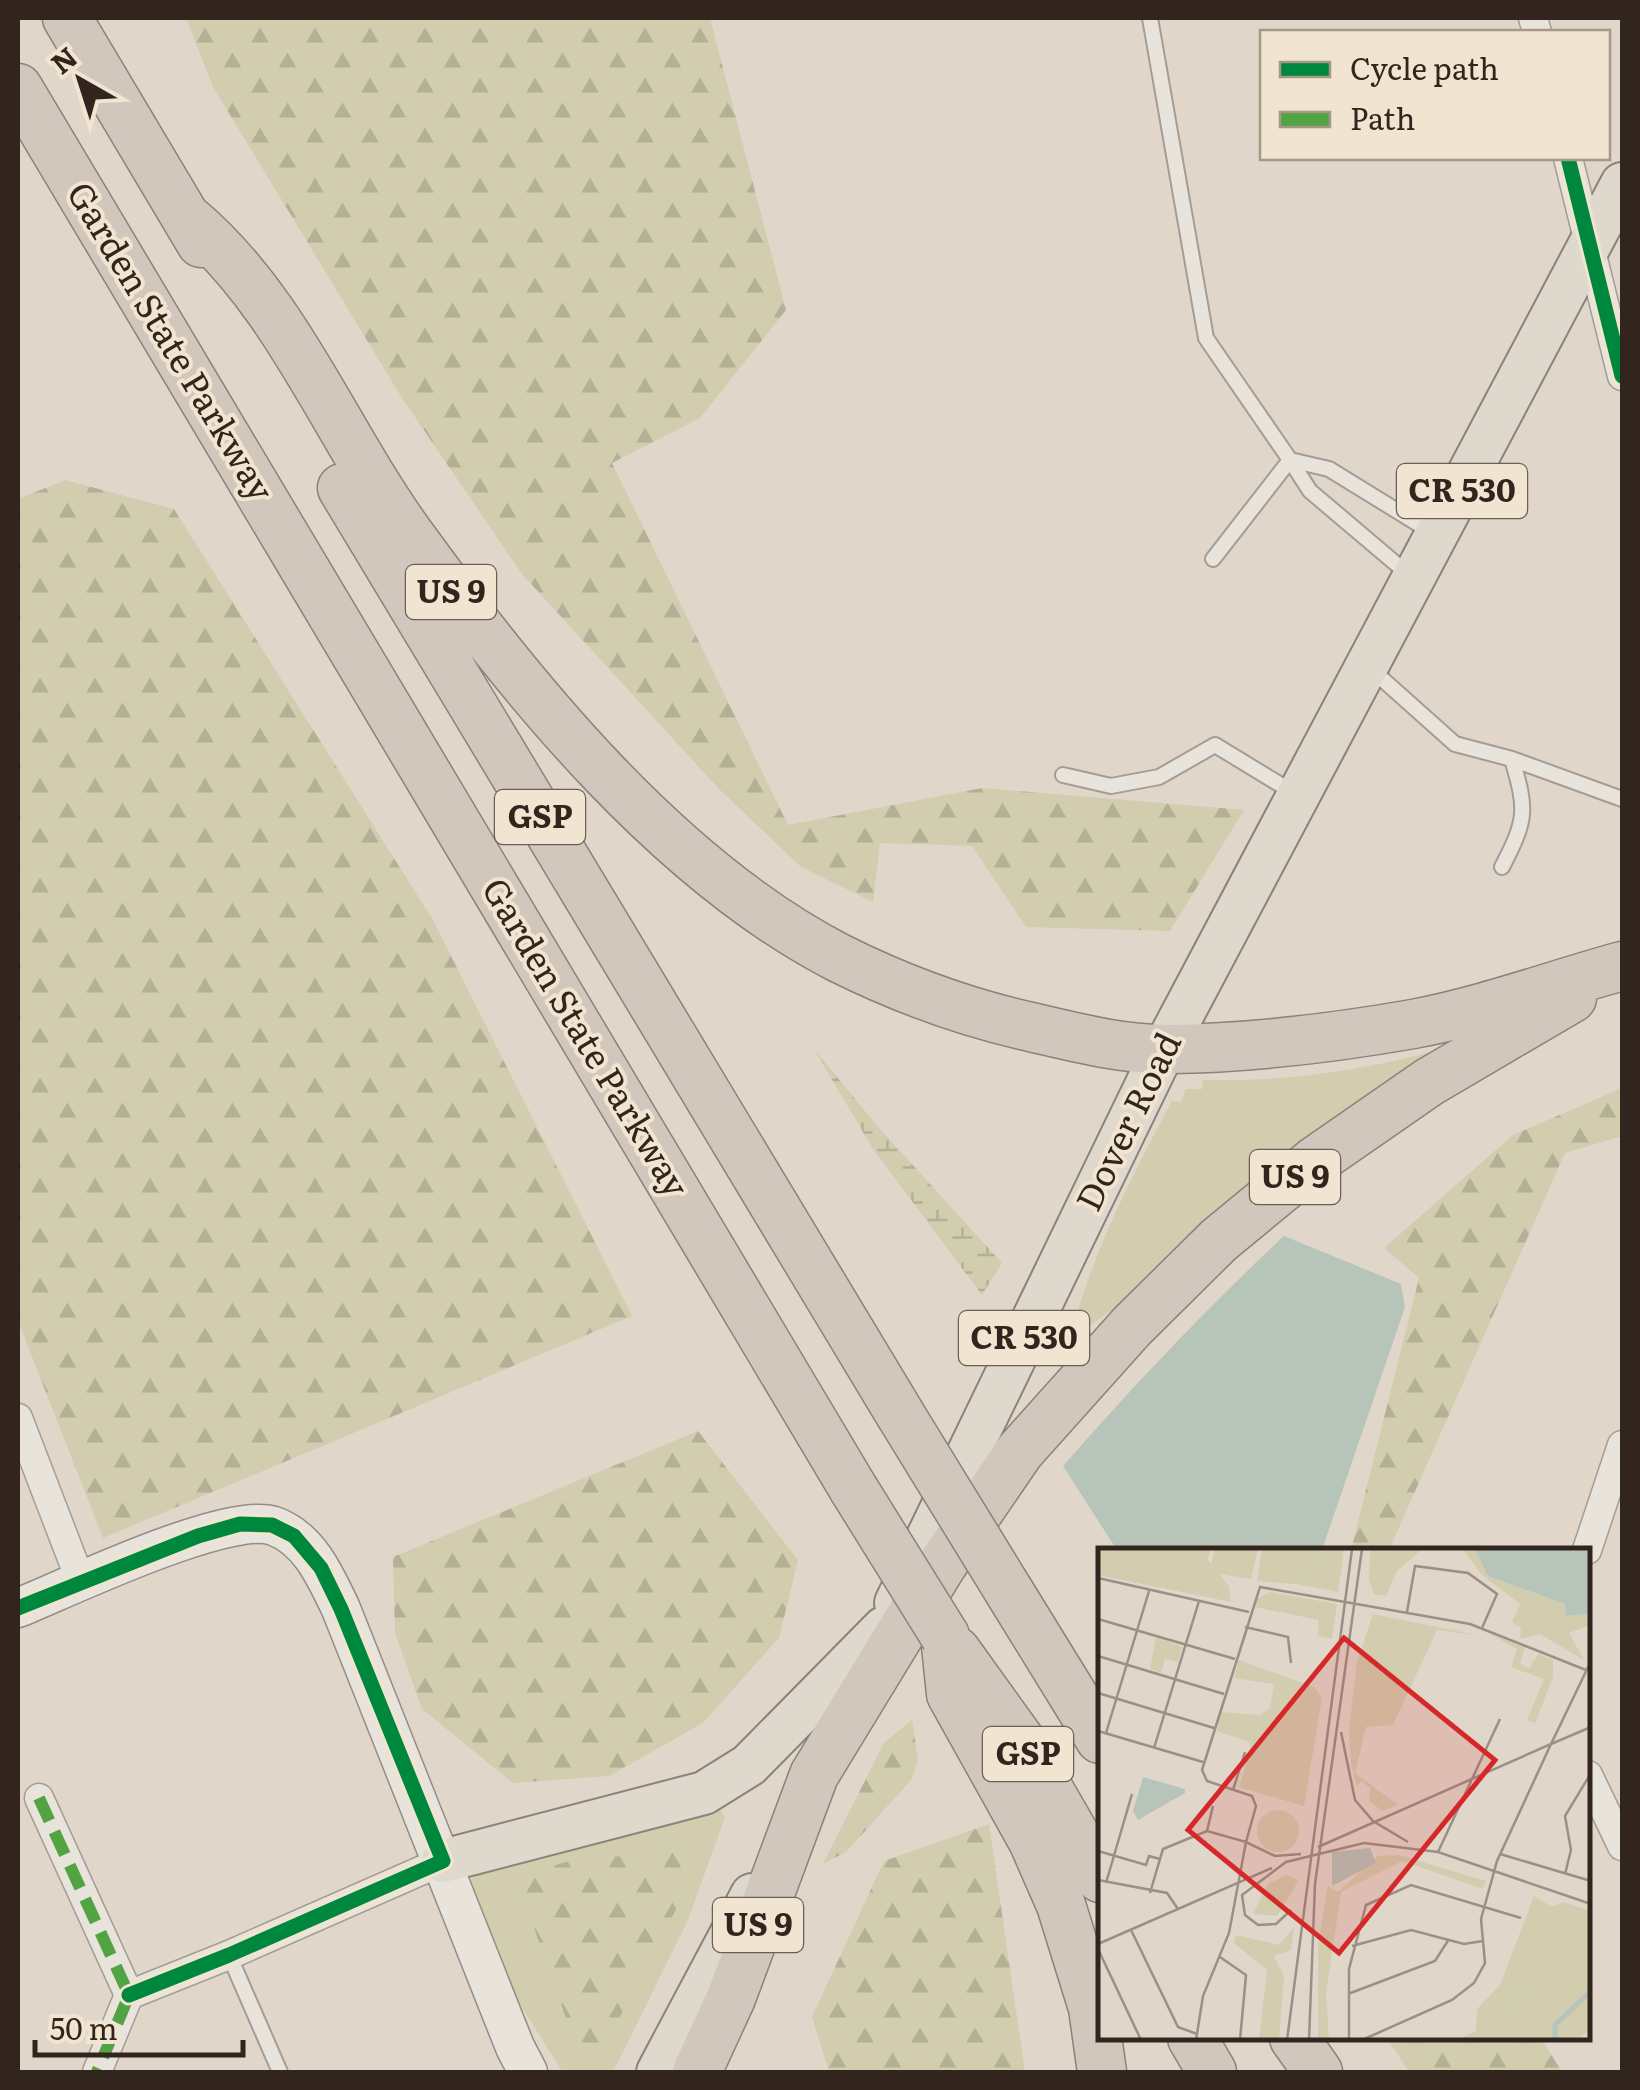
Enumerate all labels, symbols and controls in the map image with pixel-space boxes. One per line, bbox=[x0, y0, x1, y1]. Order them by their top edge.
north arrow bbox=[30, 30, 130, 130]
legend bbox=[1260, 30, 1610, 160]
text: N bbox=[41, 35, 85, 83]
text: Cycle path bbox=[1350, 45, 1499, 89]
text: Path bbox=[1350, 95, 1415, 139]
street label: Garden State Parkway bbox=[56, 171, 289, 511]
road number: CR 530 bbox=[1397, 464, 1527, 518]
road number: US 9 bbox=[406, 565, 496, 619]
road number: GSP bbox=[495, 790, 585, 844]
street label: Garden State Parkway bbox=[471, 867, 704, 1207]
street label: Dover Road bbox=[1061, 1023, 1192, 1219]
road number: US 9 bbox=[1250, 1150, 1340, 1204]
road number: CR 530 bbox=[959, 1311, 1089, 1365]
inset map bbox=[1098, 1548, 1590, 2040]
road number: GSP bbox=[983, 1727, 1073, 1781]
road number: US 9 bbox=[713, 1898, 803, 1952]
scale bar bbox=[35, 1995, 242, 2057]
text: 50 m bbox=[50, 2005, 118, 2049]

